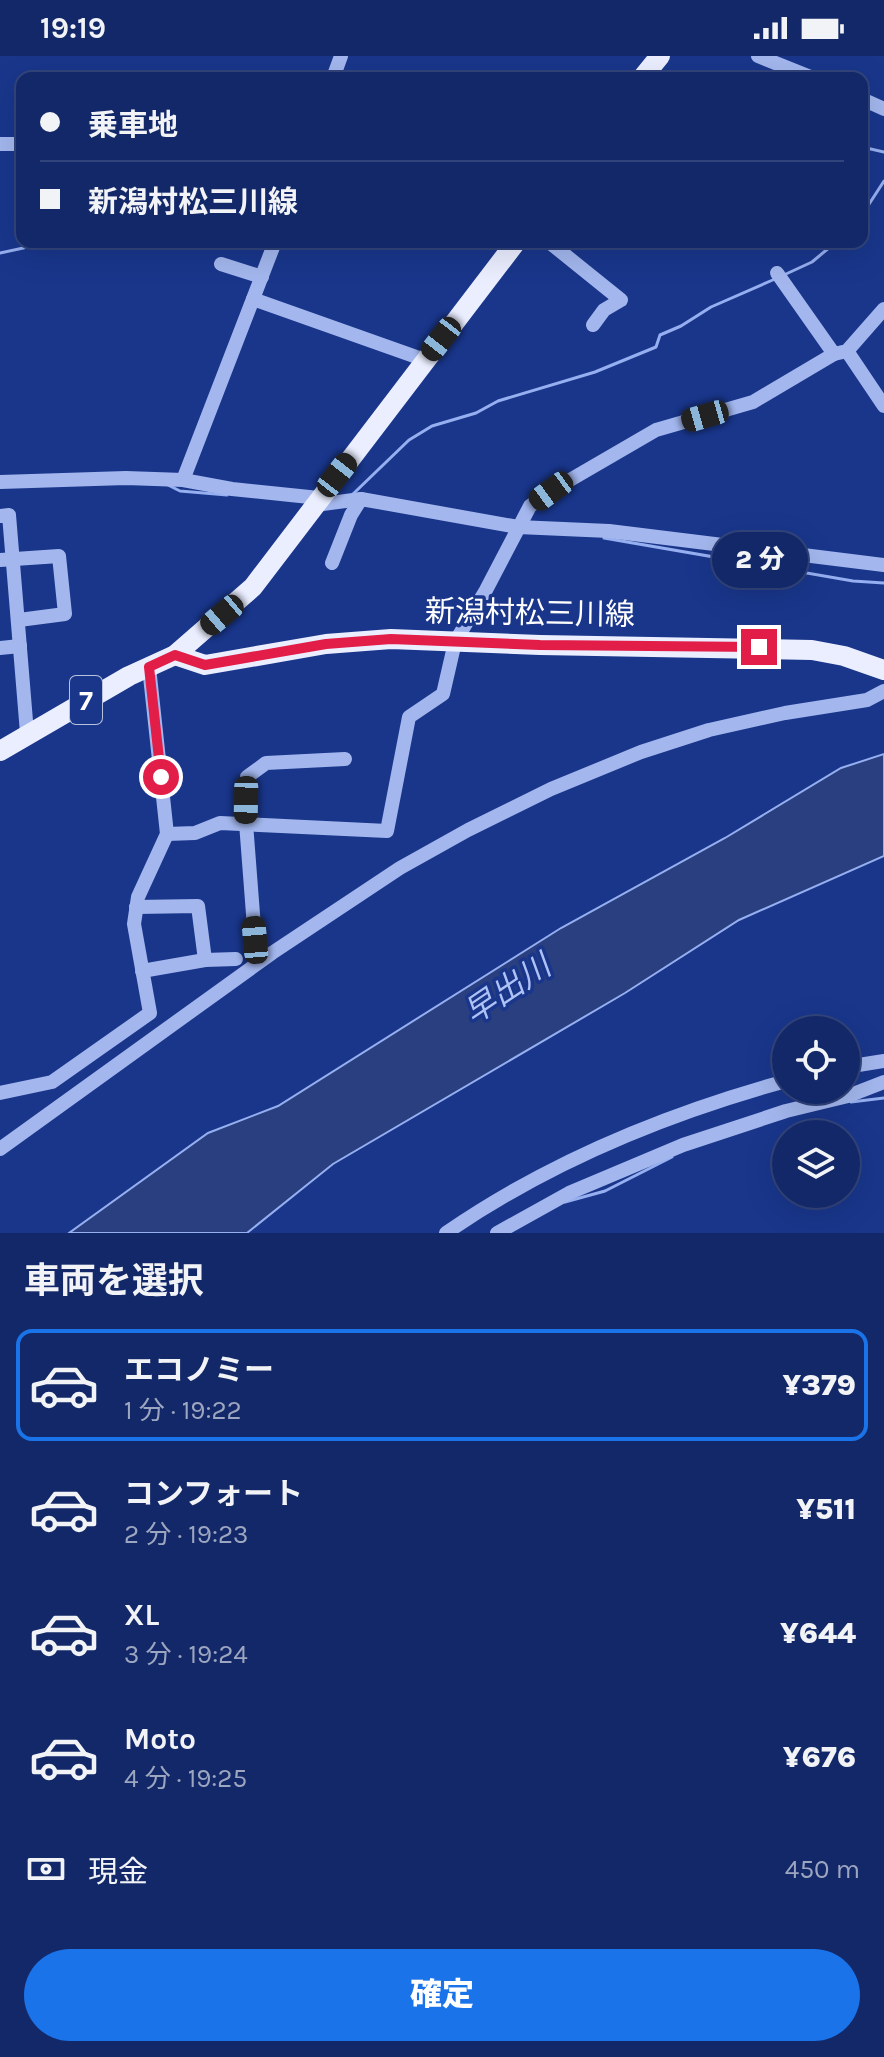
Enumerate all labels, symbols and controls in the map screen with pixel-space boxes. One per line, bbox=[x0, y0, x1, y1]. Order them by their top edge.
text: 19:19 bbox=[40, 10, 106, 46]
text: 乗車地 bbox=[88, 107, 178, 143]
text: 新潟村松三川線 bbox=[88, 184, 298, 220]
car bbox=[417, 313, 465, 365]
car bbox=[679, 398, 731, 434]
car bbox=[313, 449, 361, 501]
car bbox=[525, 467, 577, 515]
callout: 2 分 bbox=[711, 531, 807, 587]
text: 2 分 bbox=[735, 544, 785, 575]
car bbox=[196, 590, 248, 640]
street label: 新潟村松三川線 bbox=[425, 593, 635, 633]
route end bbox=[741, 629, 777, 665]
road number: 7 bbox=[70, 676, 102, 724]
route start bbox=[143, 759, 179, 795]
car bbox=[234, 776, 258, 824]
car bbox=[241, 915, 269, 965]
water label: 早出川 bbox=[457, 946, 560, 1032]
map controls bbox=[772, 1016, 860, 1208]
button: locate bbox=[772, 1016, 860, 1104]
button: layers bbox=[772, 1120, 860, 1208]
text: 車両を選択 bbox=[24, 1260, 204, 1302]
icon: car bbox=[28, 1349, 100, 1421]
text: エコノミー bbox=[124, 1352, 274, 1388]
text: ¥379 bbox=[782, 1367, 856, 1403]
text: 1 分 · 19:22 bbox=[124, 1395, 242, 1426]
icon: car bbox=[28, 1473, 100, 1545]
text: コンフォート bbox=[124, 1476, 303, 1512]
text: ¥511 bbox=[796, 1491, 856, 1527]
text: 2 分 · 19:23 bbox=[124, 1519, 248, 1550]
icon: car bbox=[28, 1597, 100, 1669]
text: XL bbox=[124, 1597, 159, 1633]
text: ¥644 bbox=[780, 1615, 856, 1651]
text: 3 分 · 19:24 bbox=[124, 1639, 248, 1670]
icon: car bbox=[28, 1721, 100, 1793]
text: Moto bbox=[124, 1721, 196, 1757]
text: ¥676 bbox=[783, 1739, 856, 1775]
text: 4 分 · 19:25 bbox=[124, 1763, 247, 1794]
icon: cash bbox=[24, 1847, 68, 1891]
text: 現金 bbox=[88, 1854, 148, 1890]
text: 450 m bbox=[785, 1854, 860, 1885]
button: 確定 bbox=[24, 1949, 860, 2041]

